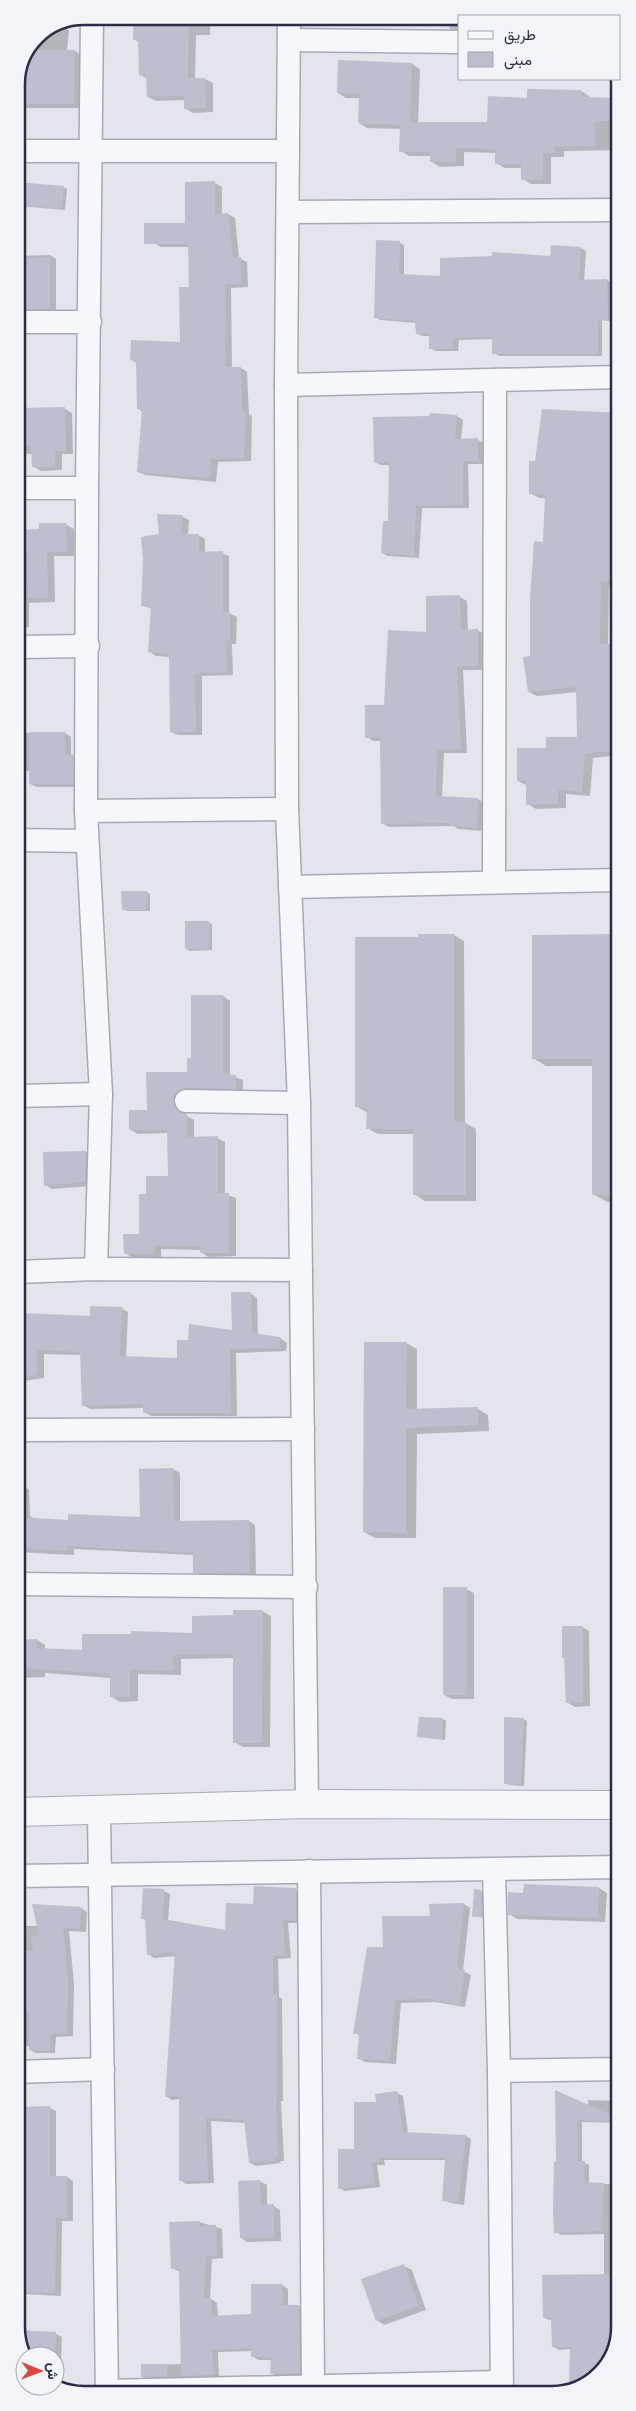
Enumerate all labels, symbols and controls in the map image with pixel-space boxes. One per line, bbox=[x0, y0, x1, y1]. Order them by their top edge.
legend bbox=[458, 15, 621, 80]
text: طريق bbox=[504, 25, 536, 45]
text: مبنى bbox=[504, 50, 532, 70]
north arrow bbox=[15, 2346, 65, 2396]
text: ش bbox=[44, 2363, 62, 2380]

